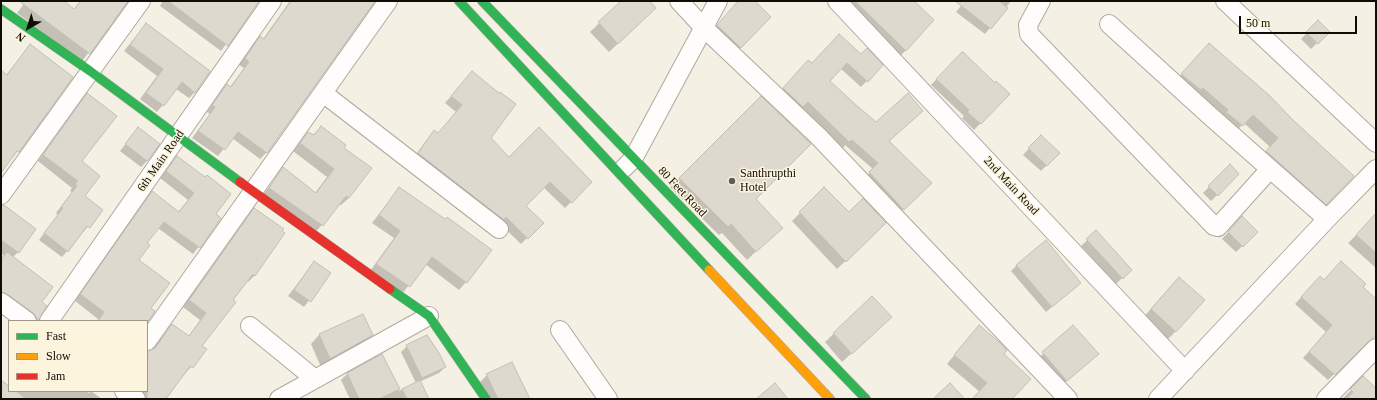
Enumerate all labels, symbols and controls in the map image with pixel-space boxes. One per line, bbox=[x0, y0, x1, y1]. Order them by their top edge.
north arrow bbox=[8, 8, 48, 48]
scale bar bbox=[1241, 8, 1359, 34]
text: 50 m bbox=[1246, 16, 1270, 30]
text: N bbox=[14, 30, 27, 44]
street label: 6th Main Road bbox=[134, 127, 188, 195]
street label: 2nd Main Road bbox=[980, 154, 1042, 218]
street label: 80 Feet Road bbox=[655, 164, 709, 220]
place label: Santhrupthi Hotel bbox=[740, 167, 796, 195]
marker: Santhrupthi Hotel bbox=[727, 176, 737, 186]
legend bbox=[8, 320, 148, 392]
text: Fast bbox=[46, 329, 66, 343]
text: Slow bbox=[46, 349, 71, 363]
text: Jam bbox=[46, 369, 65, 383]

